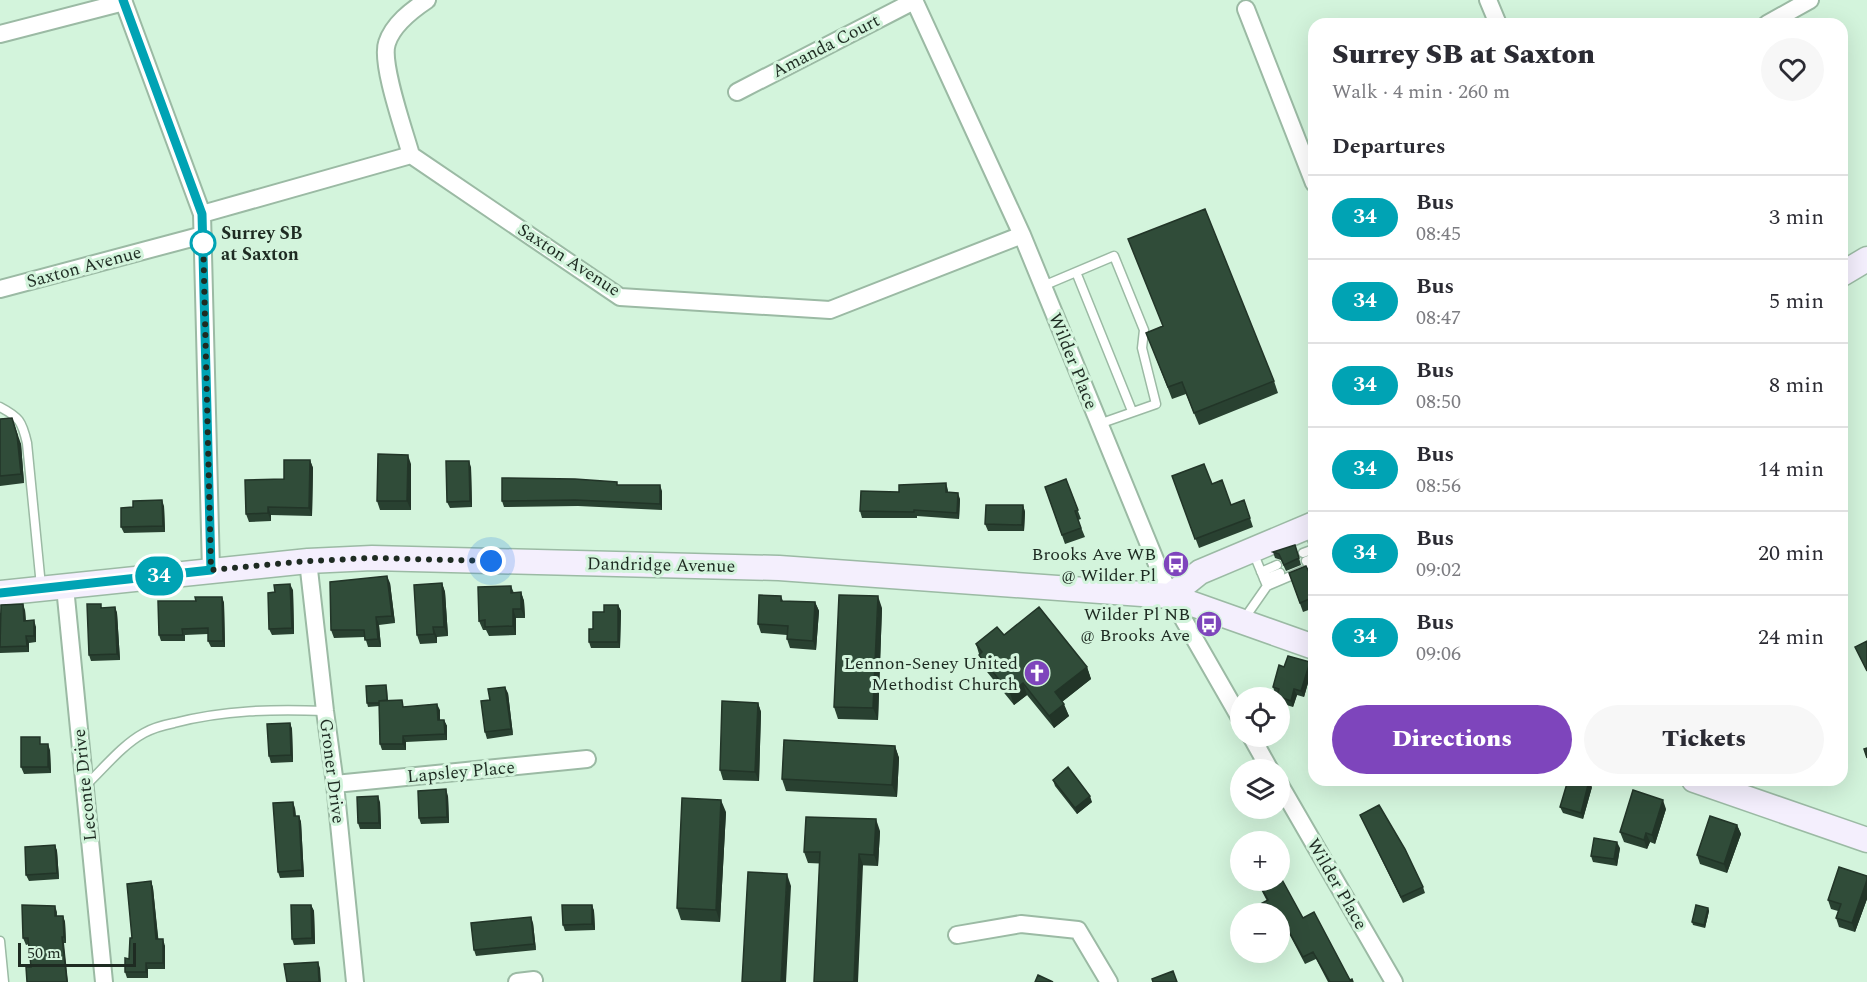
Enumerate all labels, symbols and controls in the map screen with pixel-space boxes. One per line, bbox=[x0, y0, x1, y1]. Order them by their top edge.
street label: Amanda Court bbox=[767, 7, 885, 85]
text: Surrey SB at Saxton bbox=[1332, 33, 1595, 76]
button: heart bbox=[1761, 38, 1824, 101]
text: Walk · 4 min · 260 m bbox=[1332, 77, 1510, 107]
text: Departures bbox=[1332, 130, 1446, 163]
text: Bus bbox=[1416, 186, 1454, 219]
text: 34 bbox=[1353, 201, 1377, 233]
text: 3 min bbox=[1769, 201, 1824, 234]
street label: Saxton Avenue bbox=[512, 217, 626, 303]
text: 08:45 bbox=[1416, 219, 1461, 249]
place label: Surrey SB at Saxton bbox=[221, 220, 303, 268]
marker: Surrey SB at Saxton bbox=[190, 230, 216, 256]
street label: Saxton Avenue bbox=[23, 239, 145, 295]
text: Bus bbox=[1416, 270, 1454, 303]
text: 34 bbox=[1353, 285, 1377, 317]
text: 5 min bbox=[1769, 285, 1824, 318]
text: 08:47 bbox=[1416, 303, 1461, 333]
street label: Wilder Place bbox=[1041, 309, 1105, 413]
text: Bus bbox=[1416, 354, 1454, 387]
text: 34 bbox=[1353, 369, 1377, 401]
text: 8 min bbox=[1769, 369, 1824, 402]
text: 08:50 bbox=[1416, 387, 1461, 417]
text: Bus bbox=[1416, 438, 1454, 471]
text: 34 bbox=[1353, 453, 1377, 485]
text: 14 min bbox=[1758, 453, 1824, 486]
text: 08:56 bbox=[1416, 471, 1461, 501]
text: Bus bbox=[1416, 522, 1454, 555]
text: 34 bbox=[1353, 537, 1377, 569]
text: 20 min bbox=[1758, 537, 1824, 570]
place label: Brooks Ave WB @ Wilder Pl bbox=[1031, 541, 1156, 589]
your location bbox=[476, 546, 506, 576]
bus stop icon: Brooks Ave WB @ Wilder Pl bbox=[1161, 549, 1191, 579]
street label: Dandridge Avenue bbox=[587, 550, 735, 580]
text: 09:02 bbox=[1416, 555, 1461, 585]
line badge: 34 bbox=[132, 556, 186, 596]
text: 34 bbox=[147, 560, 171, 592]
place label: Wilder Pl NB @ Brooks Ave bbox=[1080, 601, 1190, 649]
text: Bus bbox=[1416, 606, 1454, 639]
bus stop icon: Wilder Pl NB @ Brooks Ave bbox=[1194, 609, 1224, 639]
text: 34 bbox=[1353, 621, 1377, 653]
text: 24 min bbox=[1758, 621, 1824, 654]
text: 09:06 bbox=[1416, 639, 1461, 669]
place label: Lennon-Seney United Methodist Church bbox=[844, 650, 1018, 698]
church icon: Lennon-Seney United Methodist Church bbox=[1022, 658, 1052, 688]
map controls bbox=[1230, 687, 1290, 963]
button: locate bbox=[1230, 687, 1290, 747]
button: Directions bbox=[1332, 705, 1572, 774]
button: Tickets bbox=[1584, 705, 1824, 774]
street label: Groner Drive bbox=[312, 717, 352, 825]
street label: Leconte Drive bbox=[66, 728, 104, 842]
street label: Lapsley Place bbox=[406, 754, 516, 790]
button: layers bbox=[1230, 759, 1290, 819]
button: + bbox=[1230, 831, 1290, 891]
street label: Wilder Place bbox=[1300, 833, 1374, 935]
button: − bbox=[1230, 903, 1290, 963]
scale bar bbox=[18, 940, 136, 968]
text: 50 m bbox=[27, 941, 61, 965]

